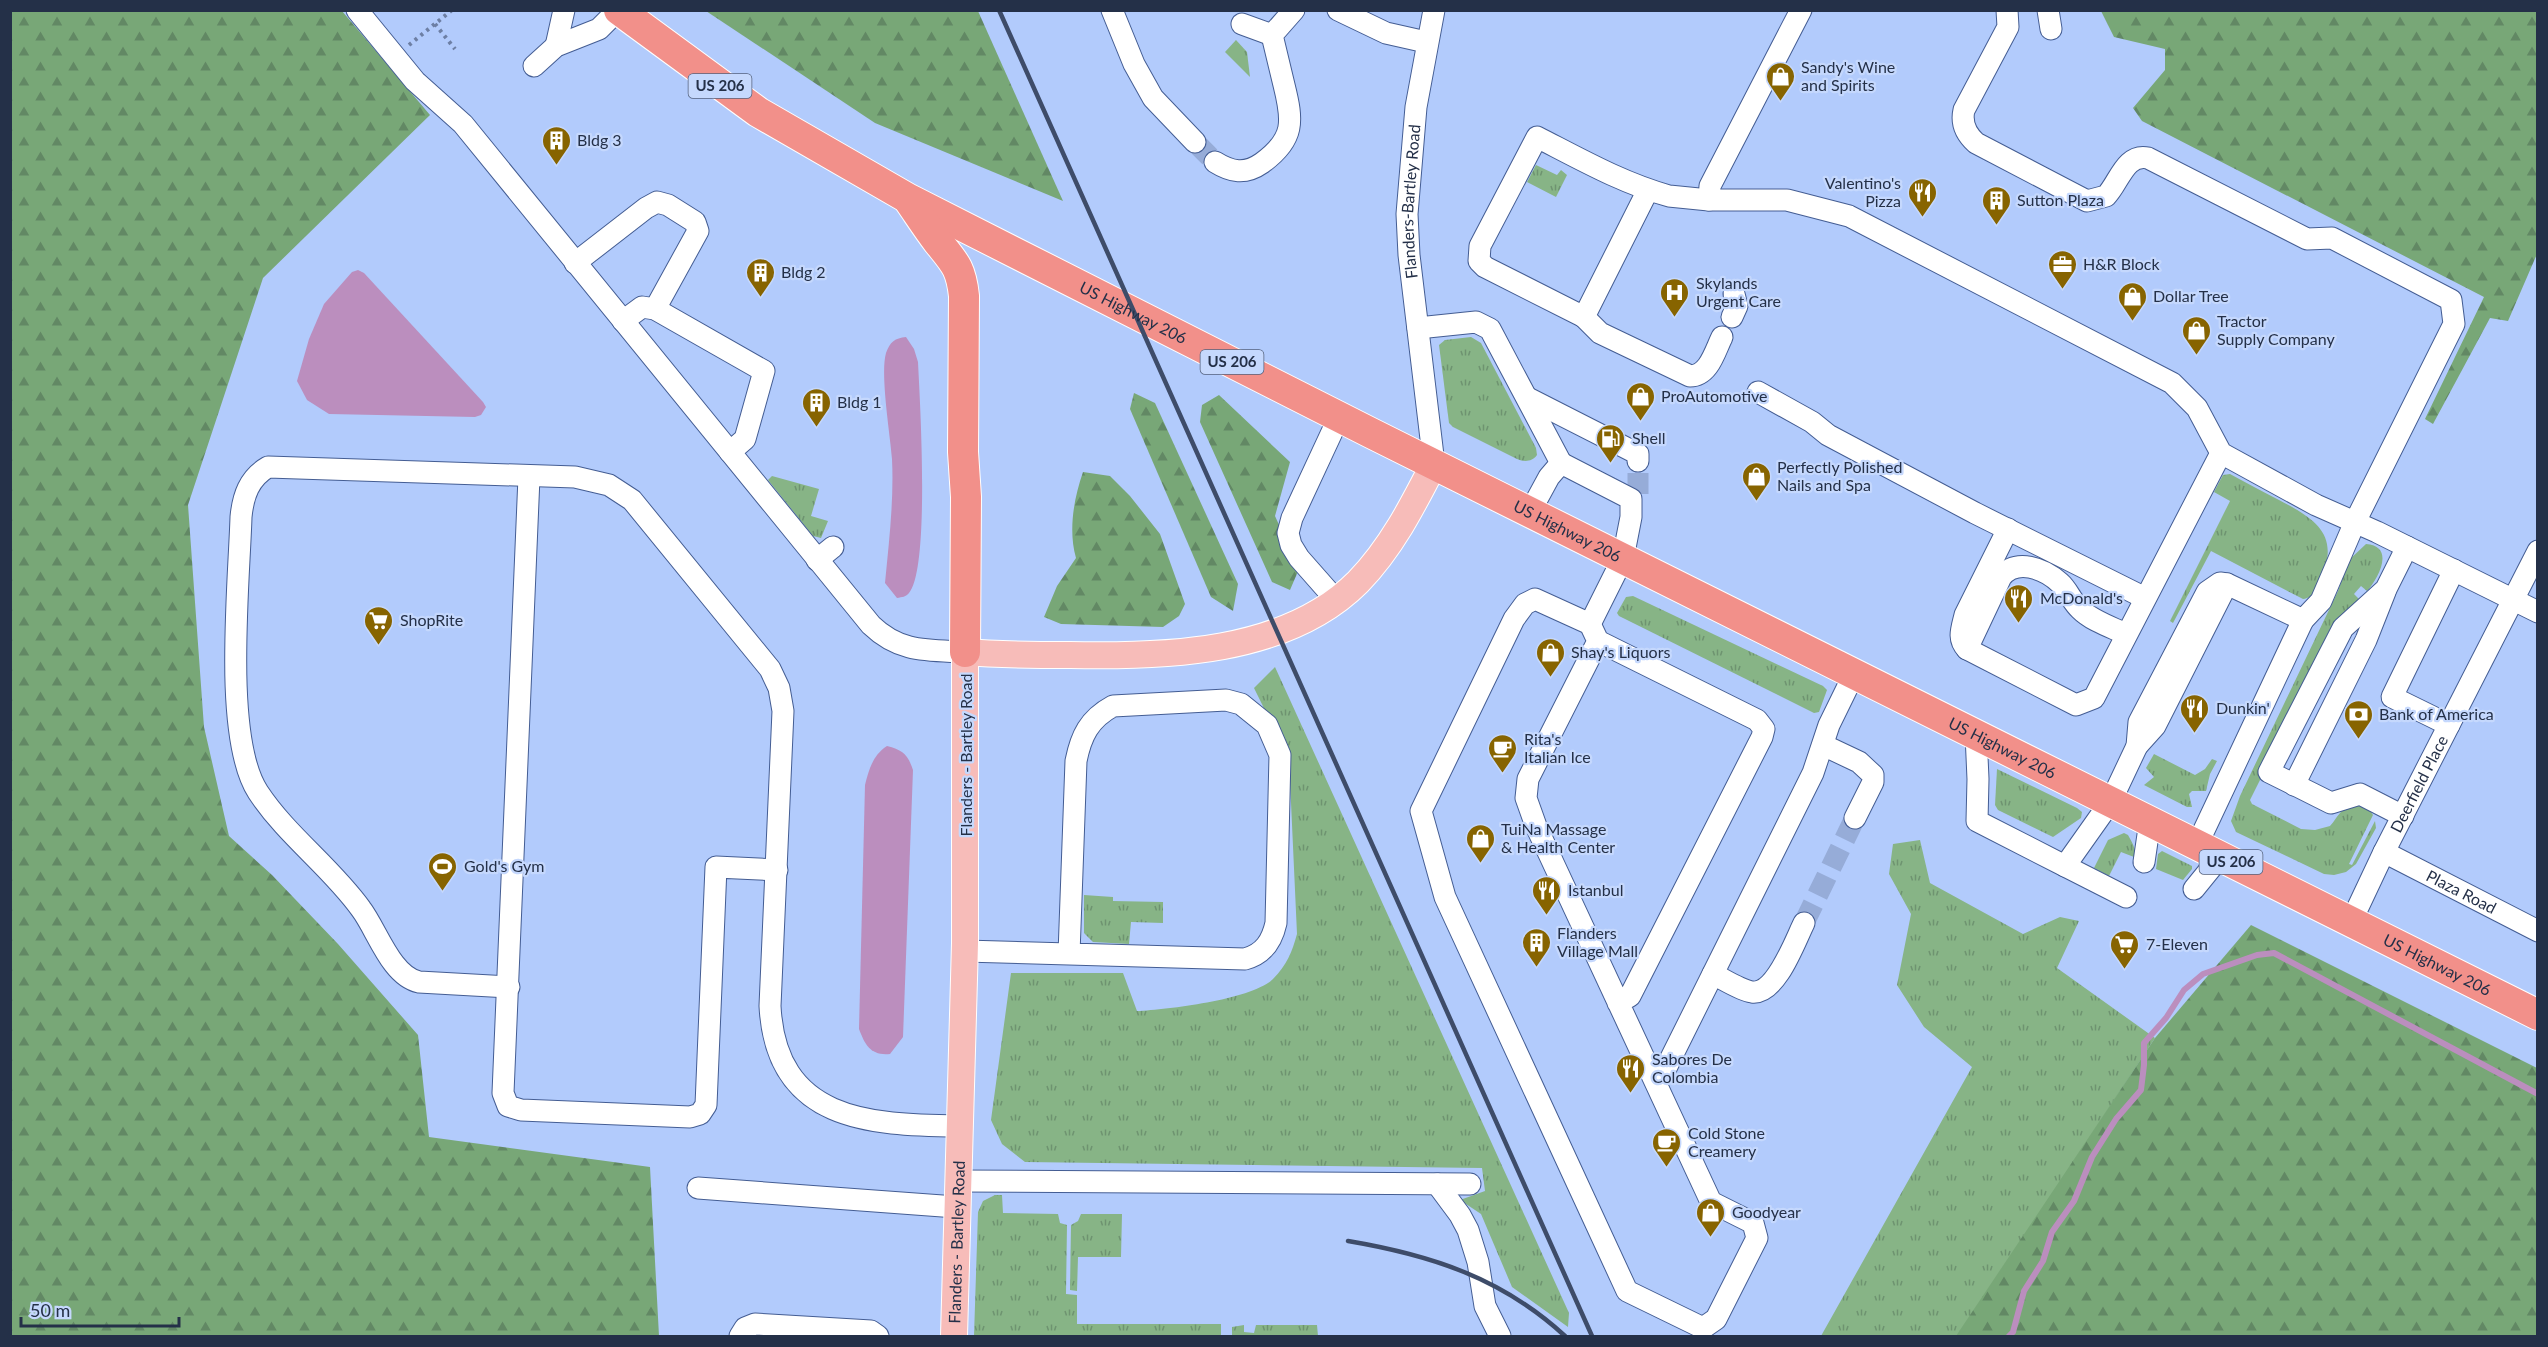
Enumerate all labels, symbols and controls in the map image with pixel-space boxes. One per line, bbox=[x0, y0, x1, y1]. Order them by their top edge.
place label: Sandy's Wine and Spirits bbox=[1801, 57, 1895, 94]
shop icon: Sandy's Wine and Spirits bbox=[1764, 60, 1796, 102]
road number: US 206 bbox=[688, 74, 752, 98]
building icon: Bldg 3 bbox=[540, 124, 572, 166]
street label: Flanders-Bartley Road bbox=[1397, 124, 1424, 280]
place label: Bldg 3 bbox=[577, 130, 622, 149]
place label: Valentino's Pizza bbox=[1825, 173, 1901, 210]
restaurant icon: Valentino's Pizza bbox=[1906, 176, 1938, 218]
building icon: Sutton Plaza bbox=[1980, 184, 2012, 226]
place label: Sutton Plaza bbox=[2017, 190, 2104, 209]
office icon: H&R Block bbox=[2046, 248, 2078, 290]
place label: H&R Block bbox=[2083, 254, 2160, 273]
building icon: Bldg 2 bbox=[744, 256, 776, 298]
place label: Bldg 2 bbox=[781, 262, 826, 281]
place label: Skylands Urgent Care bbox=[1696, 273, 1781, 310]
hospital icon: Skylands Urgent Care bbox=[1659, 276, 1691, 318]
street label: US Highway 206 bbox=[1077, 277, 1190, 347]
shop icon: Dollar Tree bbox=[2116, 280, 2148, 322]
place label: Dollar Tree bbox=[2153, 286, 2229, 305]
place label: Tractor Supply Company bbox=[2217, 311, 2336, 348]
shop icon: Tractor Supply Company bbox=[2180, 314, 2212, 356]
road number: US 206 bbox=[1200, 350, 1264, 374]
shop icon: ProAutomotive bbox=[1624, 380, 1656, 422]
building icon: Bldg 1 bbox=[800, 386, 832, 428]
place label: ProAutomotive bbox=[1661, 386, 1768, 405]
place label: Bldg 1 bbox=[837, 392, 882, 411]
fuel station icon: Shell bbox=[1595, 422, 1627, 464]
place label: Shell bbox=[1632, 428, 1665, 447]
place label: Perfectly Polished Nails and Spa bbox=[1777, 457, 1903, 494]
shop icon: Perfectly Polished Nails and Spa bbox=[1740, 460, 1772, 502]
street label: US Highway 206 bbox=[1511, 496, 1625, 565]
restaurant icon: McDonald's bbox=[2003, 582, 2035, 624]
place label: McDonald's bbox=[2040, 588, 2123, 607]
supermarket icon: ShopRite bbox=[363, 604, 395, 646]
place label: ShopRite bbox=[400, 610, 463, 629]
shop icon: Shay's Liquors bbox=[1534, 636, 1566, 678]
place label: Shay's Liquors bbox=[1571, 642, 1670, 661]
street label: Flanders - Bartley Road bbox=[956, 674, 975, 837]
restaurant icon: Dunkin' bbox=[2179, 692, 2211, 734]
place label: Dunkin' bbox=[2216, 698, 2270, 717]
bank icon: Bank of America bbox=[2342, 698, 2374, 740]
place label: Bank of America bbox=[2379, 704, 2494, 723]
street label: US Highway 206 bbox=[1946, 713, 2059, 782]
place label: Rita's Italian Ice bbox=[1524, 729, 1591, 766]
cafe icon: Rita's Italian Ice bbox=[1487, 732, 1519, 774]
street label: Deerfield Place bbox=[2386, 732, 2451, 835]
place label: TuiNa Massage & Health Center bbox=[1501, 819, 1615, 856]
shop icon: TuiNa Massage & Health Center bbox=[1464, 822, 1496, 864]
sports icon: Gold's Gym bbox=[427, 850, 459, 892]
road number: US 206 bbox=[2200, 850, 2262, 874]
place label: Gold's Gym bbox=[464, 856, 544, 875]
street label: Plaza Road bbox=[2423, 865, 2500, 917]
restaurant icon: Istanbul bbox=[1531, 874, 1563, 916]
place label: Istanbul bbox=[1568, 880, 1623, 899]
place label: Flanders Village Mall bbox=[1557, 923, 1638, 960]
building icon: Flanders Village Mall bbox=[1520, 926, 1552, 968]
supermarket icon: 7-Eleven bbox=[2109, 928, 2141, 970]
street label: US Highway 206 bbox=[2380, 929, 2494, 999]
place label: 7-Eleven bbox=[2146, 934, 2208, 953]
place label: Sabores De Colombia bbox=[1652, 1049, 1732, 1086]
restaurant icon: Sabores De Colombia bbox=[1615, 1052, 1647, 1094]
place label: Cold Stone Creamery bbox=[1688, 1123, 1765, 1160]
cafe icon: Cold Stone Creamery bbox=[1651, 1126, 1683, 1168]
street label: Flanders - Bartley Road bbox=[944, 1160, 968, 1324]
shop icon: Goodyear bbox=[1695, 1196, 1727, 1238]
place label: Goodyear bbox=[1732, 1202, 1801, 1221]
scale bar bbox=[21, 1290, 178, 1328]
text: 50 m bbox=[30, 1299, 70, 1321]

